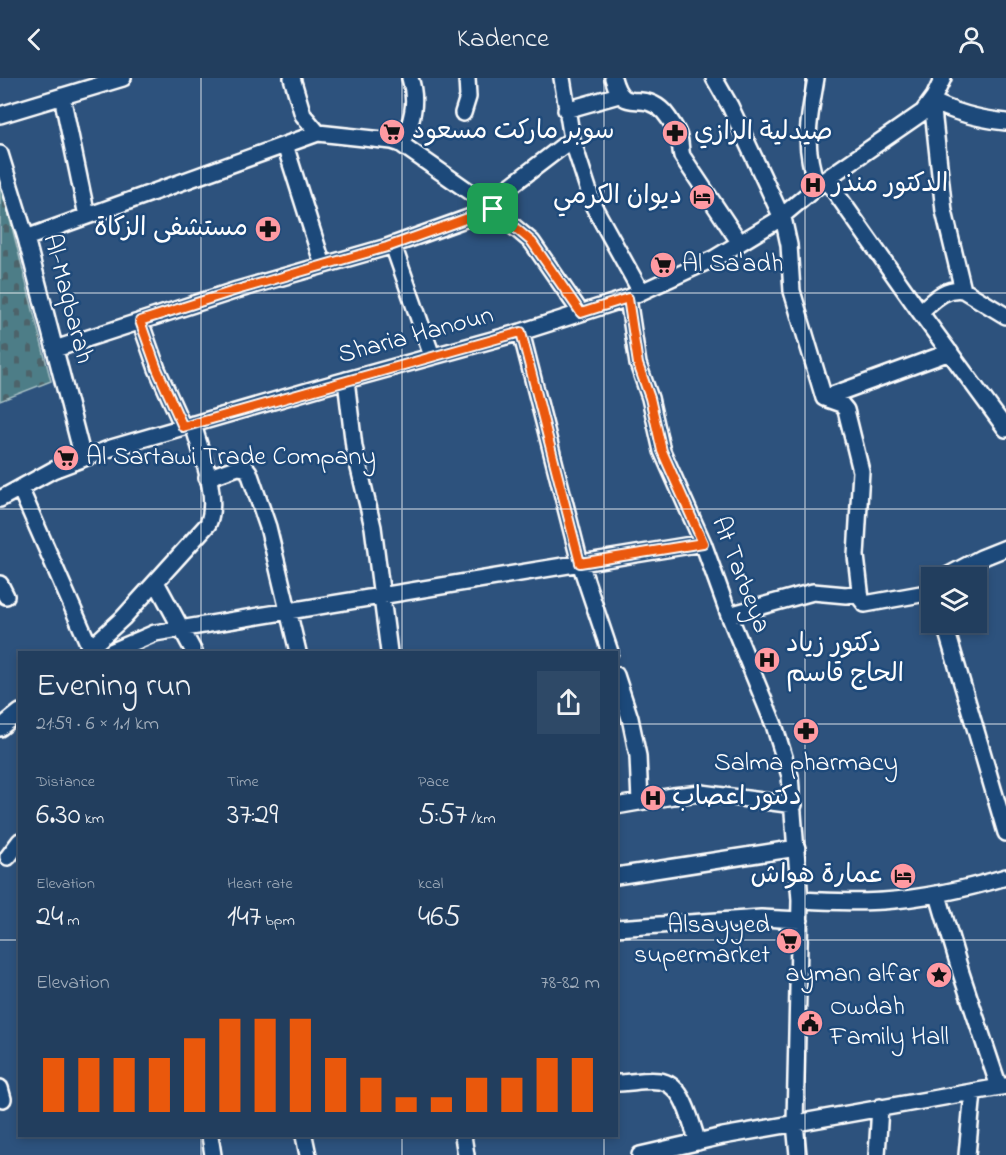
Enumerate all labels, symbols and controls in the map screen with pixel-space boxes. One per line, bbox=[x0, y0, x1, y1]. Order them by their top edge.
text: Kadence bbox=[457, 20, 549, 59]
icon: back bbox=[18, 23, 51, 56]
icon: person bbox=[955, 23, 988, 56]
place label: سوبر ماركت مسعود bbox=[412, 113, 615, 151]
place label: صيدلية الرازي bbox=[694, 114, 833, 152]
supermarket icon: سوبر ماركت مسعود bbox=[377, 117, 407, 147]
pharmacy icon: صيدلية الرازي bbox=[660, 118, 690, 148]
place label: الدكتور منذر bbox=[830, 166, 948, 204]
hospital icon: الدكتور منذر bbox=[798, 170, 828, 200]
place label: ديوان الكرمي bbox=[553, 178, 682, 217]
hotel icon: ديوان الكرمي bbox=[687, 182, 717, 212]
pin bbox=[467, 183, 518, 234]
icon: arrive bbox=[476, 192, 509, 225]
place label: مستشفى الزكاة bbox=[94, 210, 248, 248]
pharmacy icon: مستشفى الزكاة bbox=[253, 214, 283, 244]
street label: Al-Maqbarah bbox=[31, 230, 103, 368]
place label: Al Sa'adh bbox=[682, 246, 783, 284]
supermarket icon: Al Sa'adh bbox=[648, 250, 678, 280]
street label: Sharia Hanoun bbox=[334, 297, 498, 375]
place label: Al Sartawi Trade Company bbox=[86, 439, 376, 477]
supermarket icon: Al Sartawi Trade Company bbox=[51, 443, 81, 473]
street label: At Tarbeya bbox=[700, 511, 780, 639]
map controls bbox=[921, 567, 987, 633]
button: layers bbox=[921, 567, 987, 633]
place label: دكتور زياد الحاج قاسم bbox=[786, 626, 904, 694]
hospital icon: دكتور زياد الحاج قاسم bbox=[752, 645, 782, 675]
text: Evening run bbox=[36, 663, 191, 711]
button: share bbox=[537, 671, 600, 734]
text: 21:59 · 6 × 1.1 km bbox=[36, 710, 159, 739]
pharmacy icon: Salma pharmacy bbox=[791, 716, 821, 746]
place label: Salma pharmacy bbox=[714, 745, 898, 783]
text: Distance bbox=[36, 770, 95, 794]
text: Time bbox=[227, 770, 259, 794]
text: Pace bbox=[418, 770, 449, 794]
place label: دكتور اعصاب bbox=[672, 779, 802, 817]
hospital icon: دكتور اعصاب bbox=[638, 783, 668, 813]
text: 6.30 bbox=[36, 794, 81, 838]
text: 37:29 bbox=[227, 794, 278, 838]
text: 5:57 bbox=[418, 794, 467, 838]
text: km bbox=[81, 807, 104, 831]
text: /km bbox=[467, 807, 496, 831]
place label: عمارة هواش bbox=[751, 857, 884, 895]
hotel icon: عمارة هواش bbox=[888, 861, 918, 891]
text: Elevation bbox=[36, 872, 95, 896]
text: Heart rate bbox=[227, 872, 293, 896]
text: kcal bbox=[418, 872, 443, 896]
text: 24 bbox=[36, 896, 63, 940]
text: 147 bbox=[227, 896, 261, 940]
text: 465 bbox=[418, 896, 461, 940]
place label: Alsayyed supermarket bbox=[634, 907, 770, 975]
text: m bbox=[63, 909, 80, 933]
text: bpm bbox=[261, 909, 295, 933]
supermarket icon: Alsayyed supermarket bbox=[774, 926, 804, 956]
place label: ayman alfar bbox=[785, 956, 921, 994]
place icon: ayman alfar bbox=[924, 960, 954, 990]
text: Elevation bbox=[36, 969, 110, 998]
text: 78–82 m bbox=[541, 969, 600, 998]
place label: Owdah Family Hall bbox=[829, 989, 949, 1057]
public building icon: Owdah Family Hall bbox=[795, 1008, 825, 1038]

